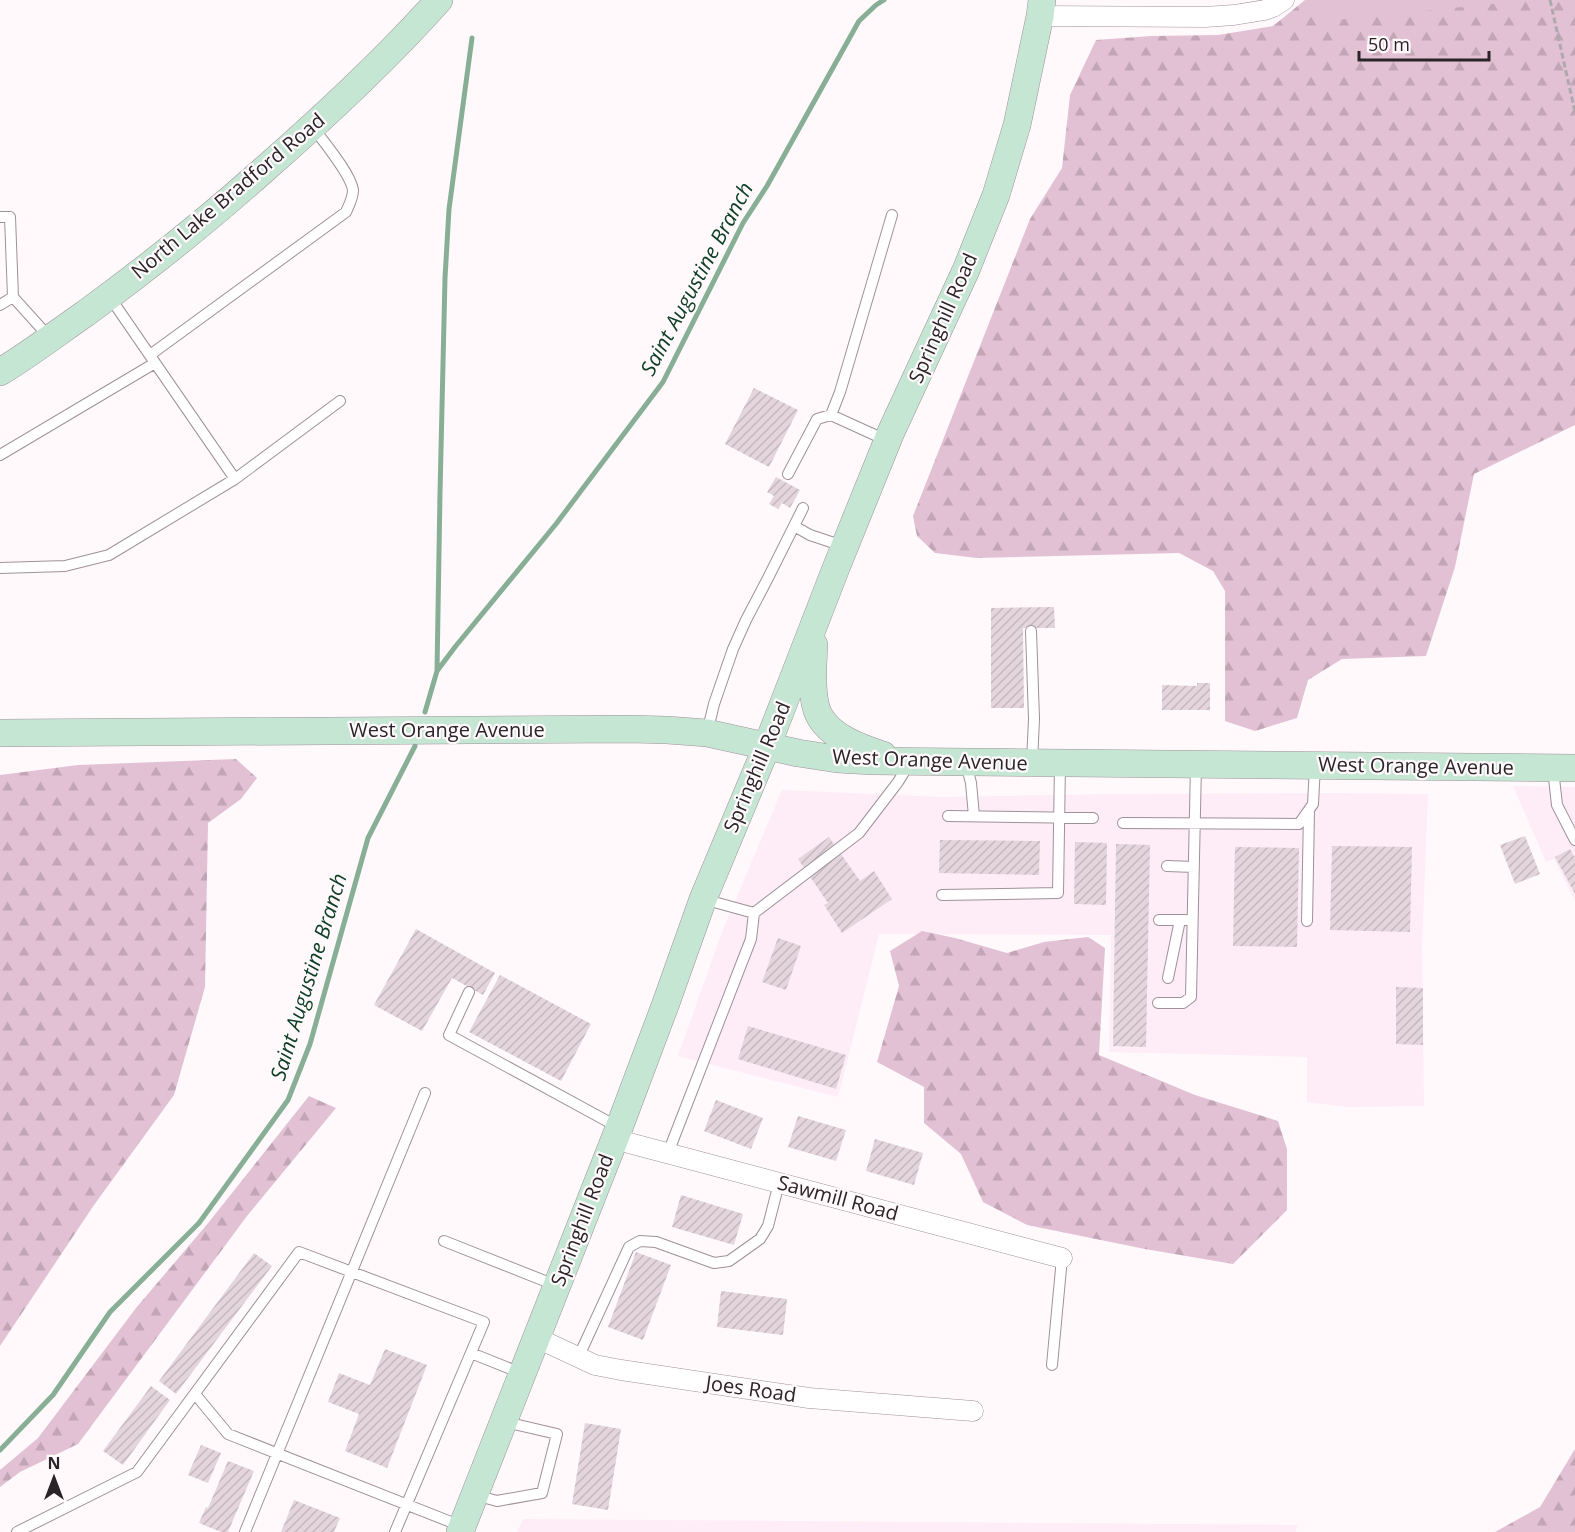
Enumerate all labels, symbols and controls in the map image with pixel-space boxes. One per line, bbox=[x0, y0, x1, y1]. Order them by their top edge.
scale bar bbox=[1359, 24, 1490, 62]
text: 50 m bbox=[1368, 32, 1410, 56]
street label: North Lake Bradford Road bbox=[125, 107, 330, 285]
water label: Saint Augustine Branch bbox=[633, 177, 759, 380]
street label: Springhill Road bbox=[902, 248, 983, 387]
street label: Springhill Road bbox=[717, 697, 796, 836]
street label: West Orange Avenue bbox=[349, 716, 545, 743]
street label: West Orange Avenue bbox=[832, 743, 1028, 776]
street label: West Orange Avenue bbox=[1318, 750, 1514, 781]
water label: Saint Augustine Branch bbox=[263, 870, 353, 1084]
street label: Springhill Road bbox=[544, 1150, 619, 1290]
street label: Sawmill Road bbox=[775, 1168, 902, 1227]
street label: Joes Road bbox=[702, 1369, 798, 1408]
north arrow bbox=[24, 1448, 84, 1508]
text: N bbox=[47, 1452, 61, 1474]

